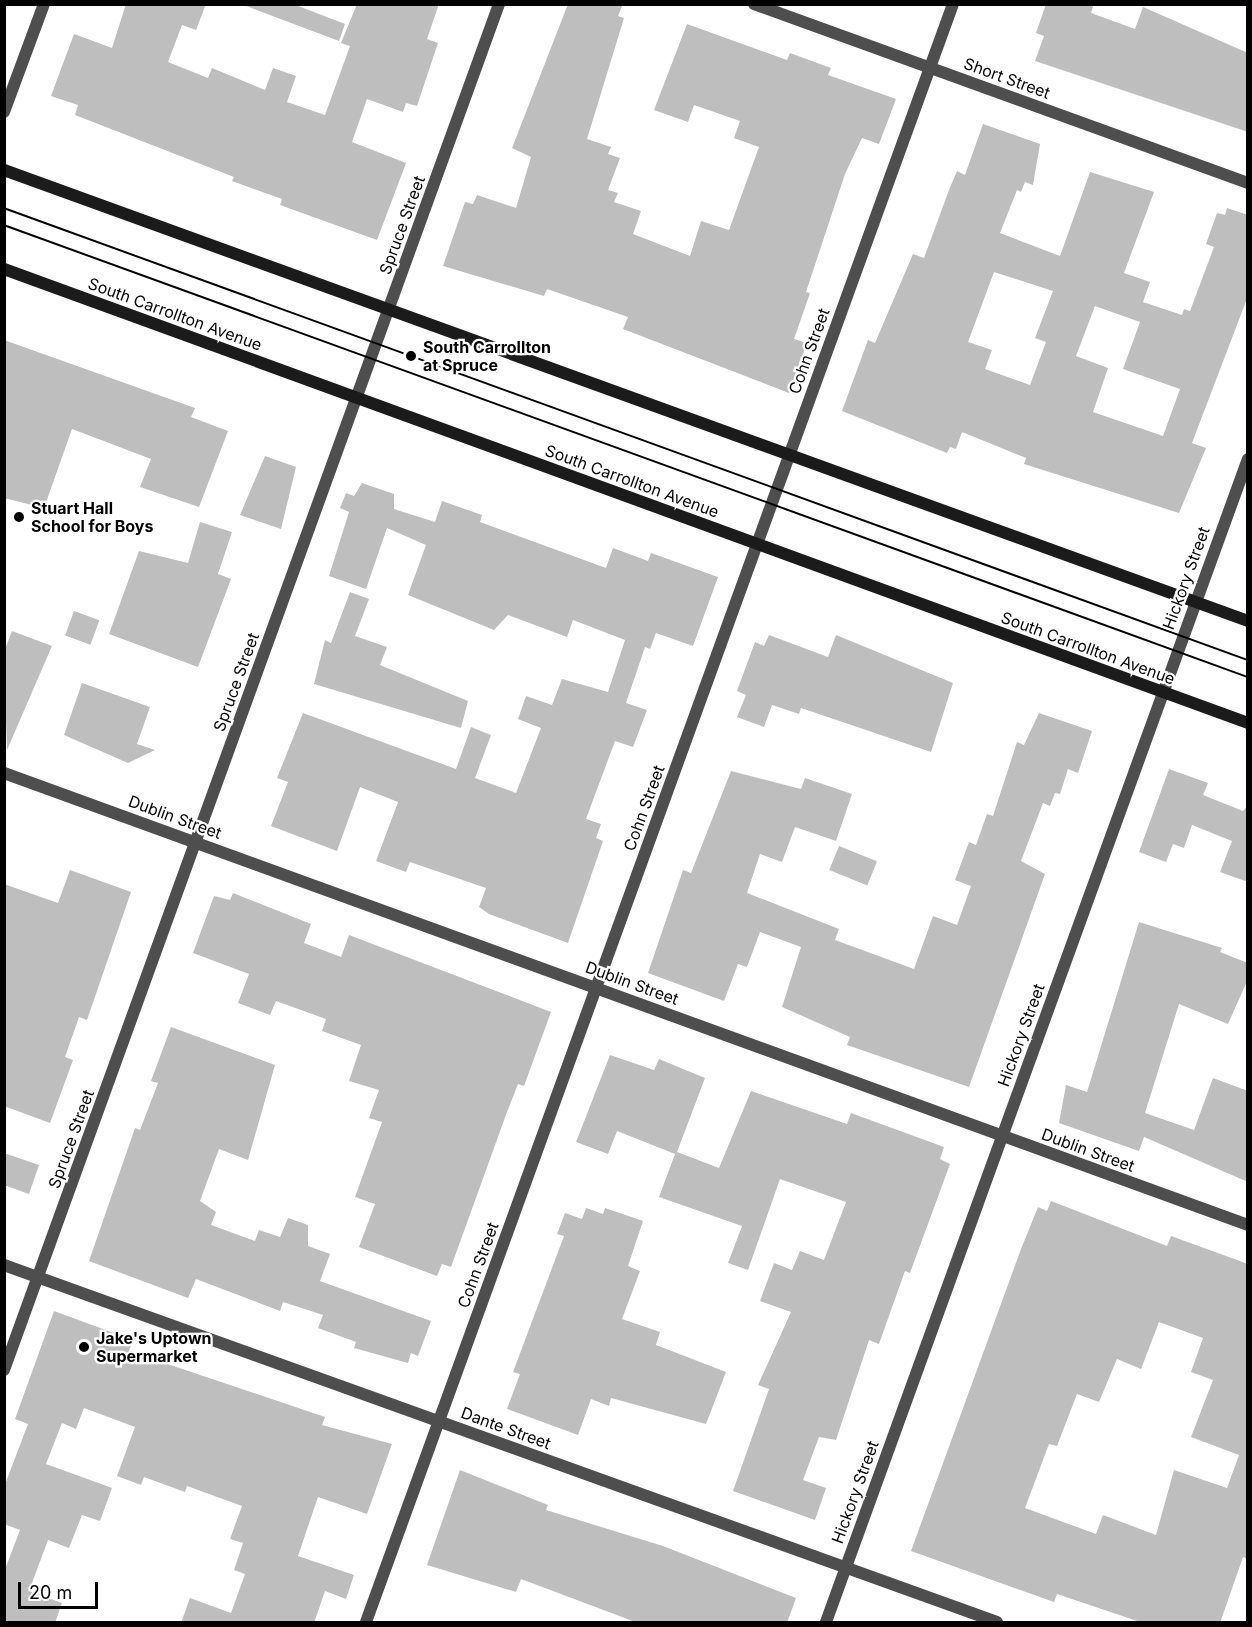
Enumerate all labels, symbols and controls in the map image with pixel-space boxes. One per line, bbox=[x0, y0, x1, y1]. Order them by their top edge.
street label: Short Street bbox=[961, 54, 1053, 102]
street label: Spruce Street bbox=[375, 173, 429, 277]
street label: South Carrollton Avenue bbox=[85, 274, 265, 354]
street label: Cohn Street bbox=[785, 306, 833, 396]
place label: South Carrollton at Spruce bbox=[423, 337, 551, 375]
marker: South Carrollton at Spruce bbox=[404, 349, 418, 363]
street label: South Carrollton Avenue bbox=[542, 441, 722, 521]
place label: Stuart Hall School for Boys bbox=[31, 498, 153, 536]
marker: Stuart Hall School for Boys bbox=[12, 510, 26, 524]
street label: Hickory Street bbox=[1159, 524, 1213, 632]
street label: South Carrollton Avenue bbox=[998, 608, 1178, 688]
street label: Spruce Street bbox=[209, 630, 263, 734]
street label: Cohn Street bbox=[620, 763, 668, 853]
street label: Dublin Street bbox=[126, 791, 224, 843]
street label: Dublin Street bbox=[583, 957, 681, 1009]
street label: Hickory Street bbox=[994, 981, 1048, 1089]
street label: Spruce Street bbox=[44, 1087, 98, 1191]
street label: Dublin Street bbox=[1039, 1124, 1137, 1176]
street label: Cohn Street bbox=[454, 1220, 502, 1310]
place label: Jake's Uptown Supermarket bbox=[96, 1328, 211, 1366]
marker: Jake's Uptown Supermarket bbox=[77, 1340, 91, 1354]
street label: Dante Street bbox=[459, 1403, 553, 1453]
street label: Hickory Street bbox=[828, 1438, 882, 1546]
scale bar bbox=[21, 1570, 100, 1608]
text: 20 m bbox=[29, 1582, 72, 1603]

